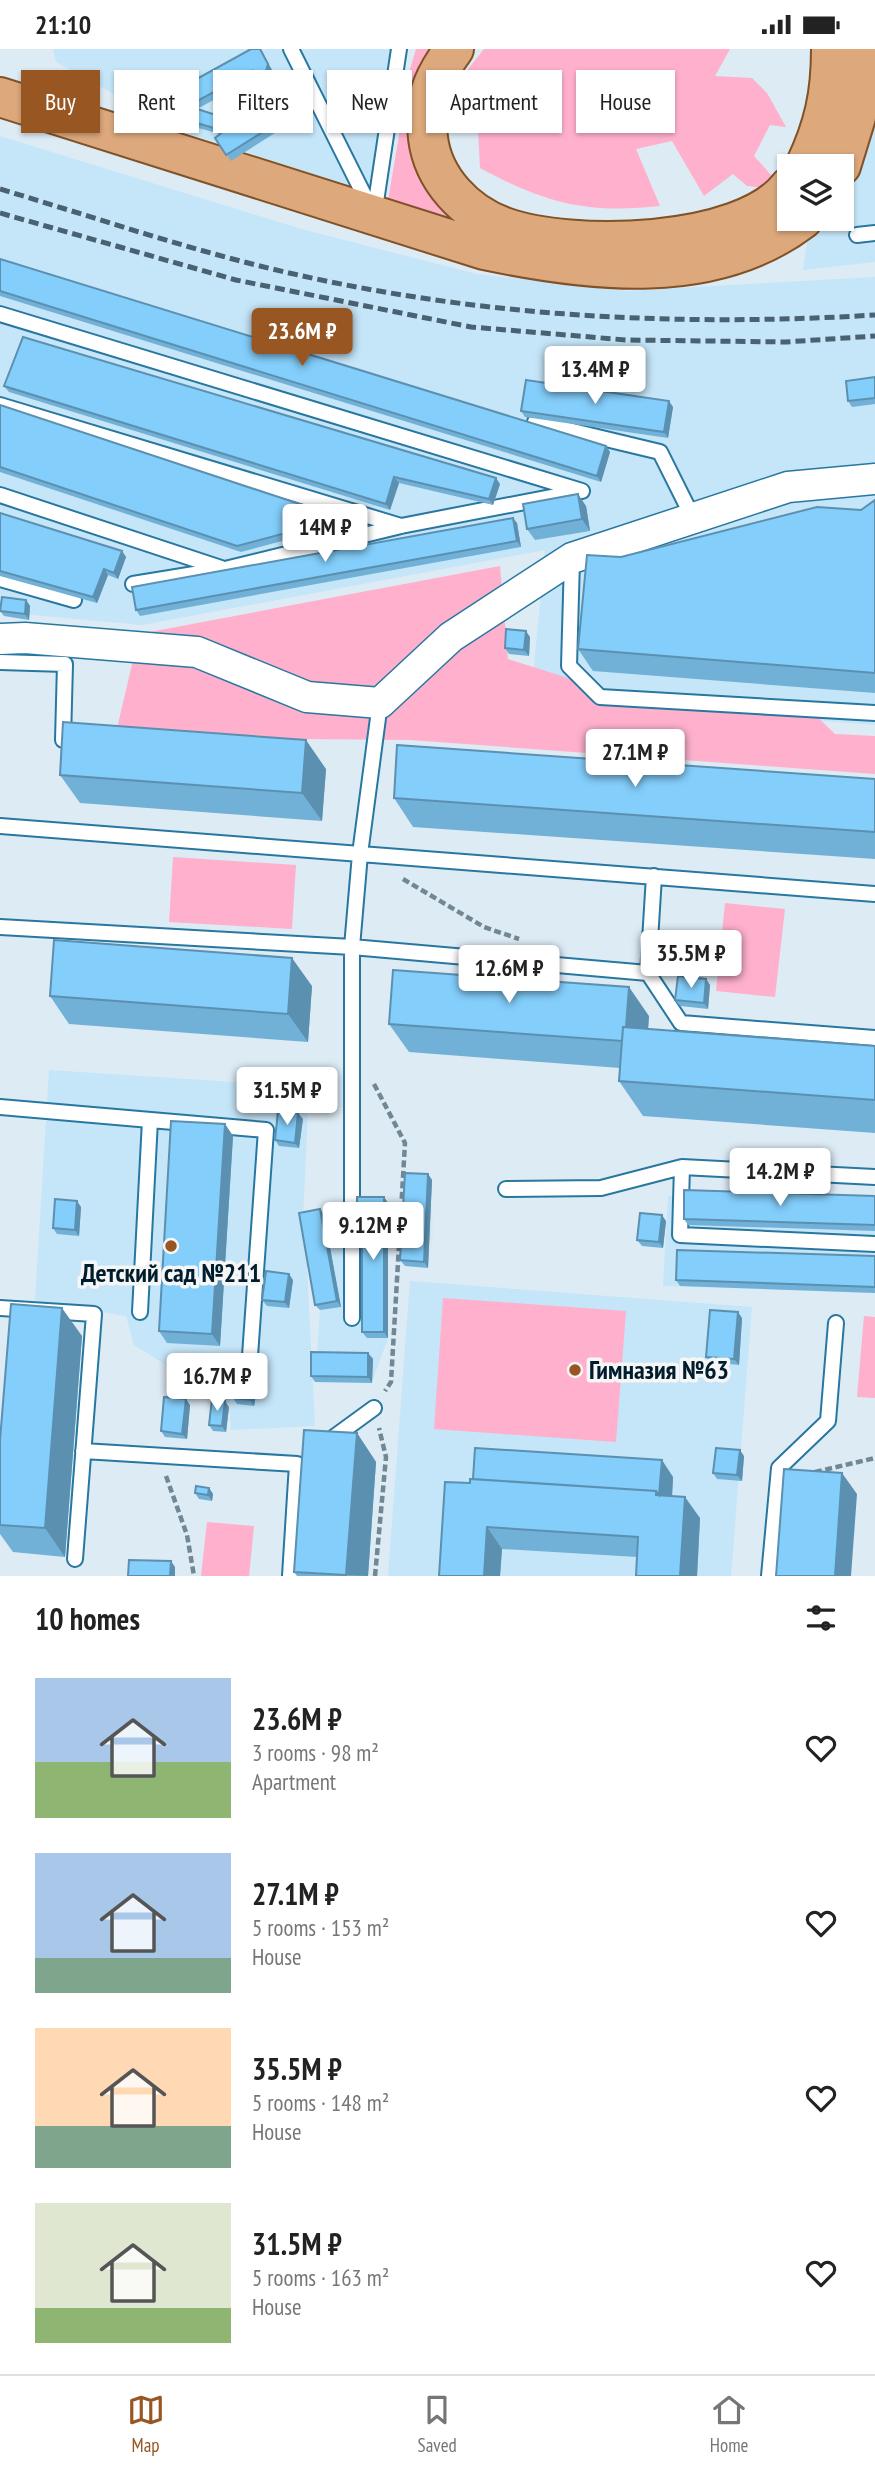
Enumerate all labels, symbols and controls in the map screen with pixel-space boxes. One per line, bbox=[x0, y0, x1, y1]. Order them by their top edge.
text: 21:10 bbox=[35, 8, 91, 41]
chip: Buy bbox=[21, 70, 100, 133]
chip: Rent bbox=[114, 70, 199, 133]
chip: Filters bbox=[213, 70, 313, 133]
chip: New bbox=[327, 70, 412, 133]
chip: Apartment bbox=[426, 70, 562, 133]
chip: House bbox=[576, 70, 675, 133]
map controls bbox=[777, 154, 854, 231]
button: layers bbox=[777, 154, 854, 231]
pin: 23.6M ₽ bbox=[237, 309, 367, 368]
text: 23.6M ₽ bbox=[268, 316, 336, 345]
pin: 13.4M ₽ bbox=[530, 347, 660, 406]
text: 13.4M ₽ bbox=[561, 354, 629, 383]
pin: 14M ₽ bbox=[276, 505, 374, 564]
text: 14M ₽ bbox=[299, 512, 351, 541]
pin: 27.1M ₽ bbox=[570, 729, 700, 789]
text: 27.1M ₽ bbox=[602, 737, 668, 766]
pin: 35.5M ₽ bbox=[626, 930, 756, 990]
text: 35.5M ₽ bbox=[657, 938, 725, 967]
pin: 12.6M ₽ bbox=[444, 946, 574, 1005]
text: 12.6M ₽ bbox=[475, 953, 543, 982]
pin: 31.5M ₽ bbox=[222, 1067, 352, 1127]
text: 31.5M ₽ bbox=[253, 1075, 321, 1104]
pin: 14.2M ₽ bbox=[715, 1149, 845, 1208]
text: 14.2M ₽ bbox=[746, 1156, 814, 1185]
pin: 9.12M ₽ bbox=[308, 1203, 438, 1262]
text: 9.12M ₽ bbox=[339, 1210, 407, 1239]
marker: Детский сад №211 bbox=[163, 1238, 179, 1254]
place label: Детский сад №211 bbox=[81, 1256, 261, 1289]
pin: 16.7M ₽ bbox=[152, 1353, 282, 1413]
place label: Гимназия №63 bbox=[589, 1353, 729, 1386]
text: 16.7M ₽ bbox=[183, 1361, 251, 1390]
marker: Гимназия №63 bbox=[567, 1362, 583, 1378]
text: 10 homes bbox=[35, 1599, 140, 1638]
icon: filters bbox=[802, 1599, 840, 1637]
text: 23.6M ₽ bbox=[252, 1699, 342, 1738]
icon: home bbox=[91, 1706, 175, 1790]
icon: heart bbox=[802, 1729, 840, 1767]
text: 3 rooms · 98 m² bbox=[252, 1738, 379, 1767]
text: Apartment bbox=[252, 1767, 336, 1796]
text: 27.1M ₽ bbox=[252, 1874, 339, 1913]
icon: home bbox=[91, 1881, 175, 1965]
icon: heart bbox=[802, 1904, 840, 1942]
text: 5 rooms · 153 m² bbox=[252, 1913, 389, 1942]
text: House bbox=[252, 1942, 302, 1971]
text: 35.5M ₽ bbox=[252, 2049, 342, 2088]
icon: home bbox=[91, 2056, 175, 2140]
icon: heart bbox=[802, 2079, 840, 2117]
text: 5 rooms · 148 m² bbox=[252, 2088, 389, 2117]
text: House bbox=[252, 2117, 302, 2146]
text: 31.5M ₽ bbox=[252, 2224, 342, 2263]
icon: home bbox=[91, 2231, 175, 2315]
icon: heart bbox=[802, 2254, 840, 2292]
text: 5 rooms · 163 m² bbox=[252, 2263, 389, 2292]
text: House bbox=[252, 2292, 302, 2321]
tab: Map bbox=[127, 2391, 165, 2457]
tab: Saved bbox=[418, 2391, 457, 2457]
tab: Home bbox=[710, 2391, 748, 2457]

